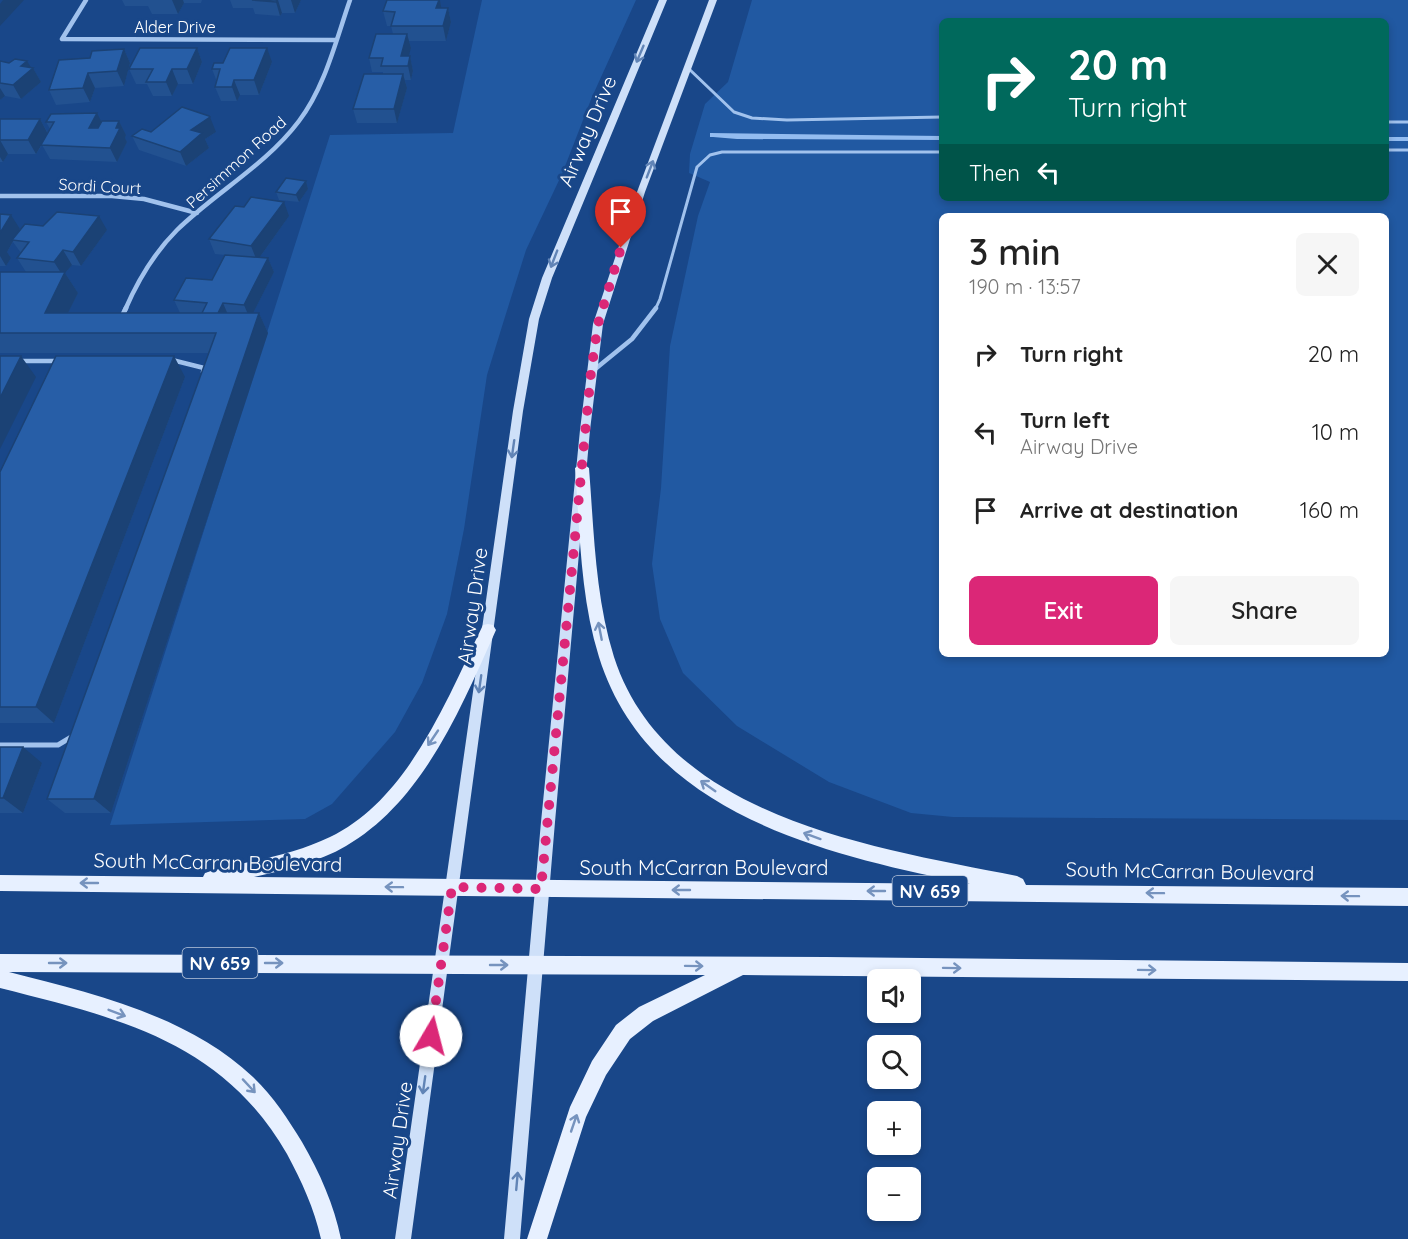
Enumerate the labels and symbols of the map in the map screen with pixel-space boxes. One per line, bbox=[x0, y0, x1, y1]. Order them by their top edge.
street label: Alder Drive bbox=[134, 17, 216, 37]
one-way arrow bbox=[634, 44, 645, 63]
street label: Airway Drive bbox=[552, 72, 622, 190]
street label: Persimmon Road bbox=[182, 112, 290, 212]
one-way arrow bbox=[645, 160, 656, 178]
street label: Sordi Court bbox=[58, 174, 142, 198]
pin bbox=[595, 186, 646, 248]
one-way arrow bbox=[548, 250, 559, 268]
one-way arrow bbox=[507, 439, 518, 459]
street label: Airway Drive bbox=[451, 546, 493, 666]
one-way arrow bbox=[594, 621, 605, 641]
one-way arrow bbox=[475, 674, 486, 694]
one-way arrow bbox=[427, 730, 439, 746]
one-way arrow bbox=[700, 780, 717, 792]
one-way arrow bbox=[803, 830, 822, 841]
street label: South McCarran Boulevard bbox=[93, 847, 343, 877]
street label: South McCarran Boulevard bbox=[580, 855, 828, 880]
street label: South McCarran Boulevard bbox=[1065, 856, 1315, 886]
road number: NV 659 bbox=[892, 876, 968, 906]
one-way arrow bbox=[79, 877, 99, 889]
one-way arrow bbox=[384, 881, 404, 893]
one-way arrow bbox=[671, 884, 691, 896]
one-way arrow bbox=[866, 885, 886, 897]
one-way arrow bbox=[1145, 888, 1165, 899]
one-way arrow bbox=[1340, 890, 1360, 902]
road number: NV 659 bbox=[182, 948, 258, 978]
one-way arrow bbox=[48, 957, 68, 969]
one-way arrow bbox=[264, 957, 284, 969]
one-way arrow bbox=[489, 959, 509, 970]
one-way arrow bbox=[684, 960, 704, 972]
one-way arrow bbox=[942, 962, 962, 974]
one-way arrow bbox=[1137, 964, 1157, 976]
position arrow bbox=[399, 1004, 463, 1068]
one-way arrow bbox=[107, 1008, 125, 1019]
one-way arrow bbox=[419, 1075, 430, 1095]
one-way arrow bbox=[241, 1079, 256, 1094]
street label: Airway Drive bbox=[376, 1080, 418, 1200]
one-way arrow bbox=[569, 1114, 580, 1133]
one-way arrow bbox=[512, 1171, 523, 1191]

